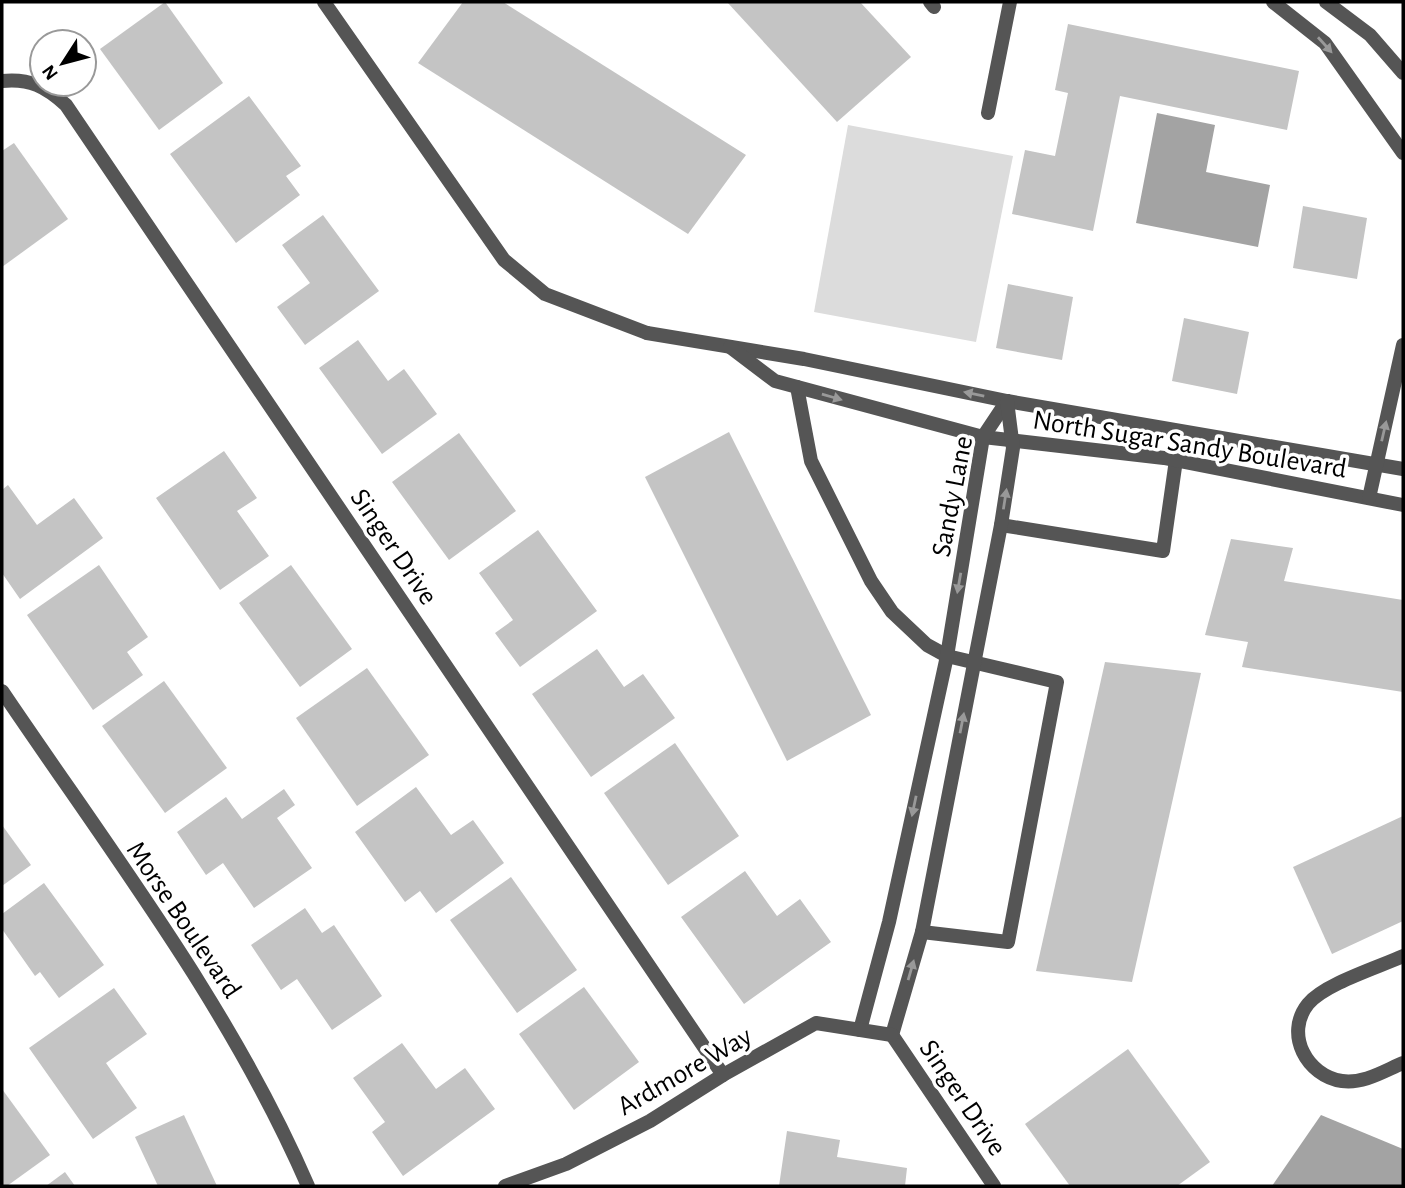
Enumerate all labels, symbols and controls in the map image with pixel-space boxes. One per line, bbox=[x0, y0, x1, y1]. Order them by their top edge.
north arrow bbox=[28, 28, 98, 98]
one-way arrow bbox=[1317, 36, 1333, 54]
text: N bbox=[39, 61, 62, 83]
one-way arrow bbox=[963, 389, 985, 400]
one-way arrow bbox=[821, 392, 843, 403]
street label: North Sugar Sandy Boulevard bbox=[1031, 406, 1349, 484]
one-way arrow bbox=[1379, 420, 1390, 442]
street label: Sandy Lane bbox=[928, 434, 978, 559]
street label: Singer Drive bbox=[345, 484, 442, 610]
one-way arrow bbox=[1000, 488, 1011, 510]
one-way arrow bbox=[953, 572, 964, 594]
one-way arrow bbox=[956, 712, 967, 734]
one-way arrow bbox=[908, 795, 919, 817]
street label: Morse Boulevard bbox=[121, 837, 246, 1003]
one-way arrow bbox=[907, 959, 917, 980]
street label: Ardmore Way bbox=[613, 1022, 757, 1121]
street label: Singer Drive bbox=[914, 1035, 1011, 1161]

